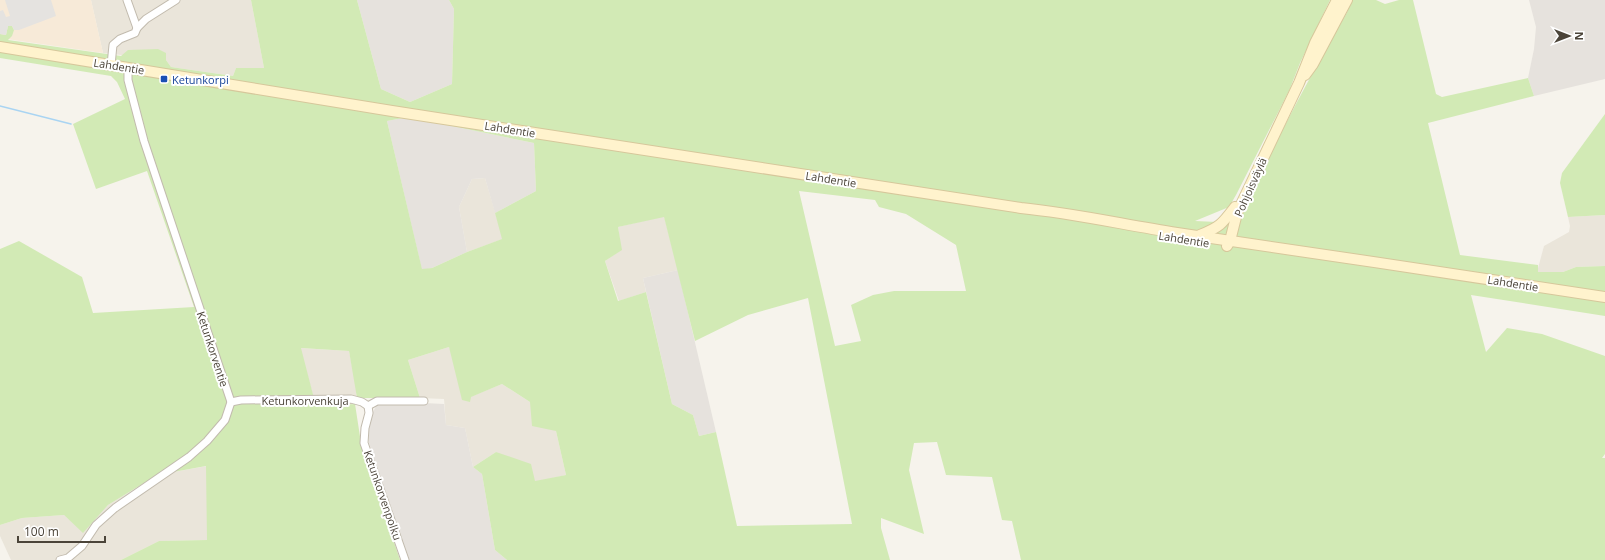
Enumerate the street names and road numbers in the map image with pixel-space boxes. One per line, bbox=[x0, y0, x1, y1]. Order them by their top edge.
street label: Lahdentie bbox=[93, 55, 145, 77]
street label: Lahdentie bbox=[484, 118, 536, 140]
street label: Pohjoisväylä bbox=[1230, 155, 1270, 219]
street label: Lahdentie bbox=[805, 168, 857, 190]
street label: Lahdentie bbox=[1158, 228, 1210, 250]
street label: Lahdentie bbox=[1487, 272, 1539, 294]
street label: Ketunkorventie bbox=[194, 309, 232, 389]
street label: Ketunkorvenkuja bbox=[261, 393, 349, 408]
street label: Ketunkorvenpolku bbox=[361, 448, 405, 542]

